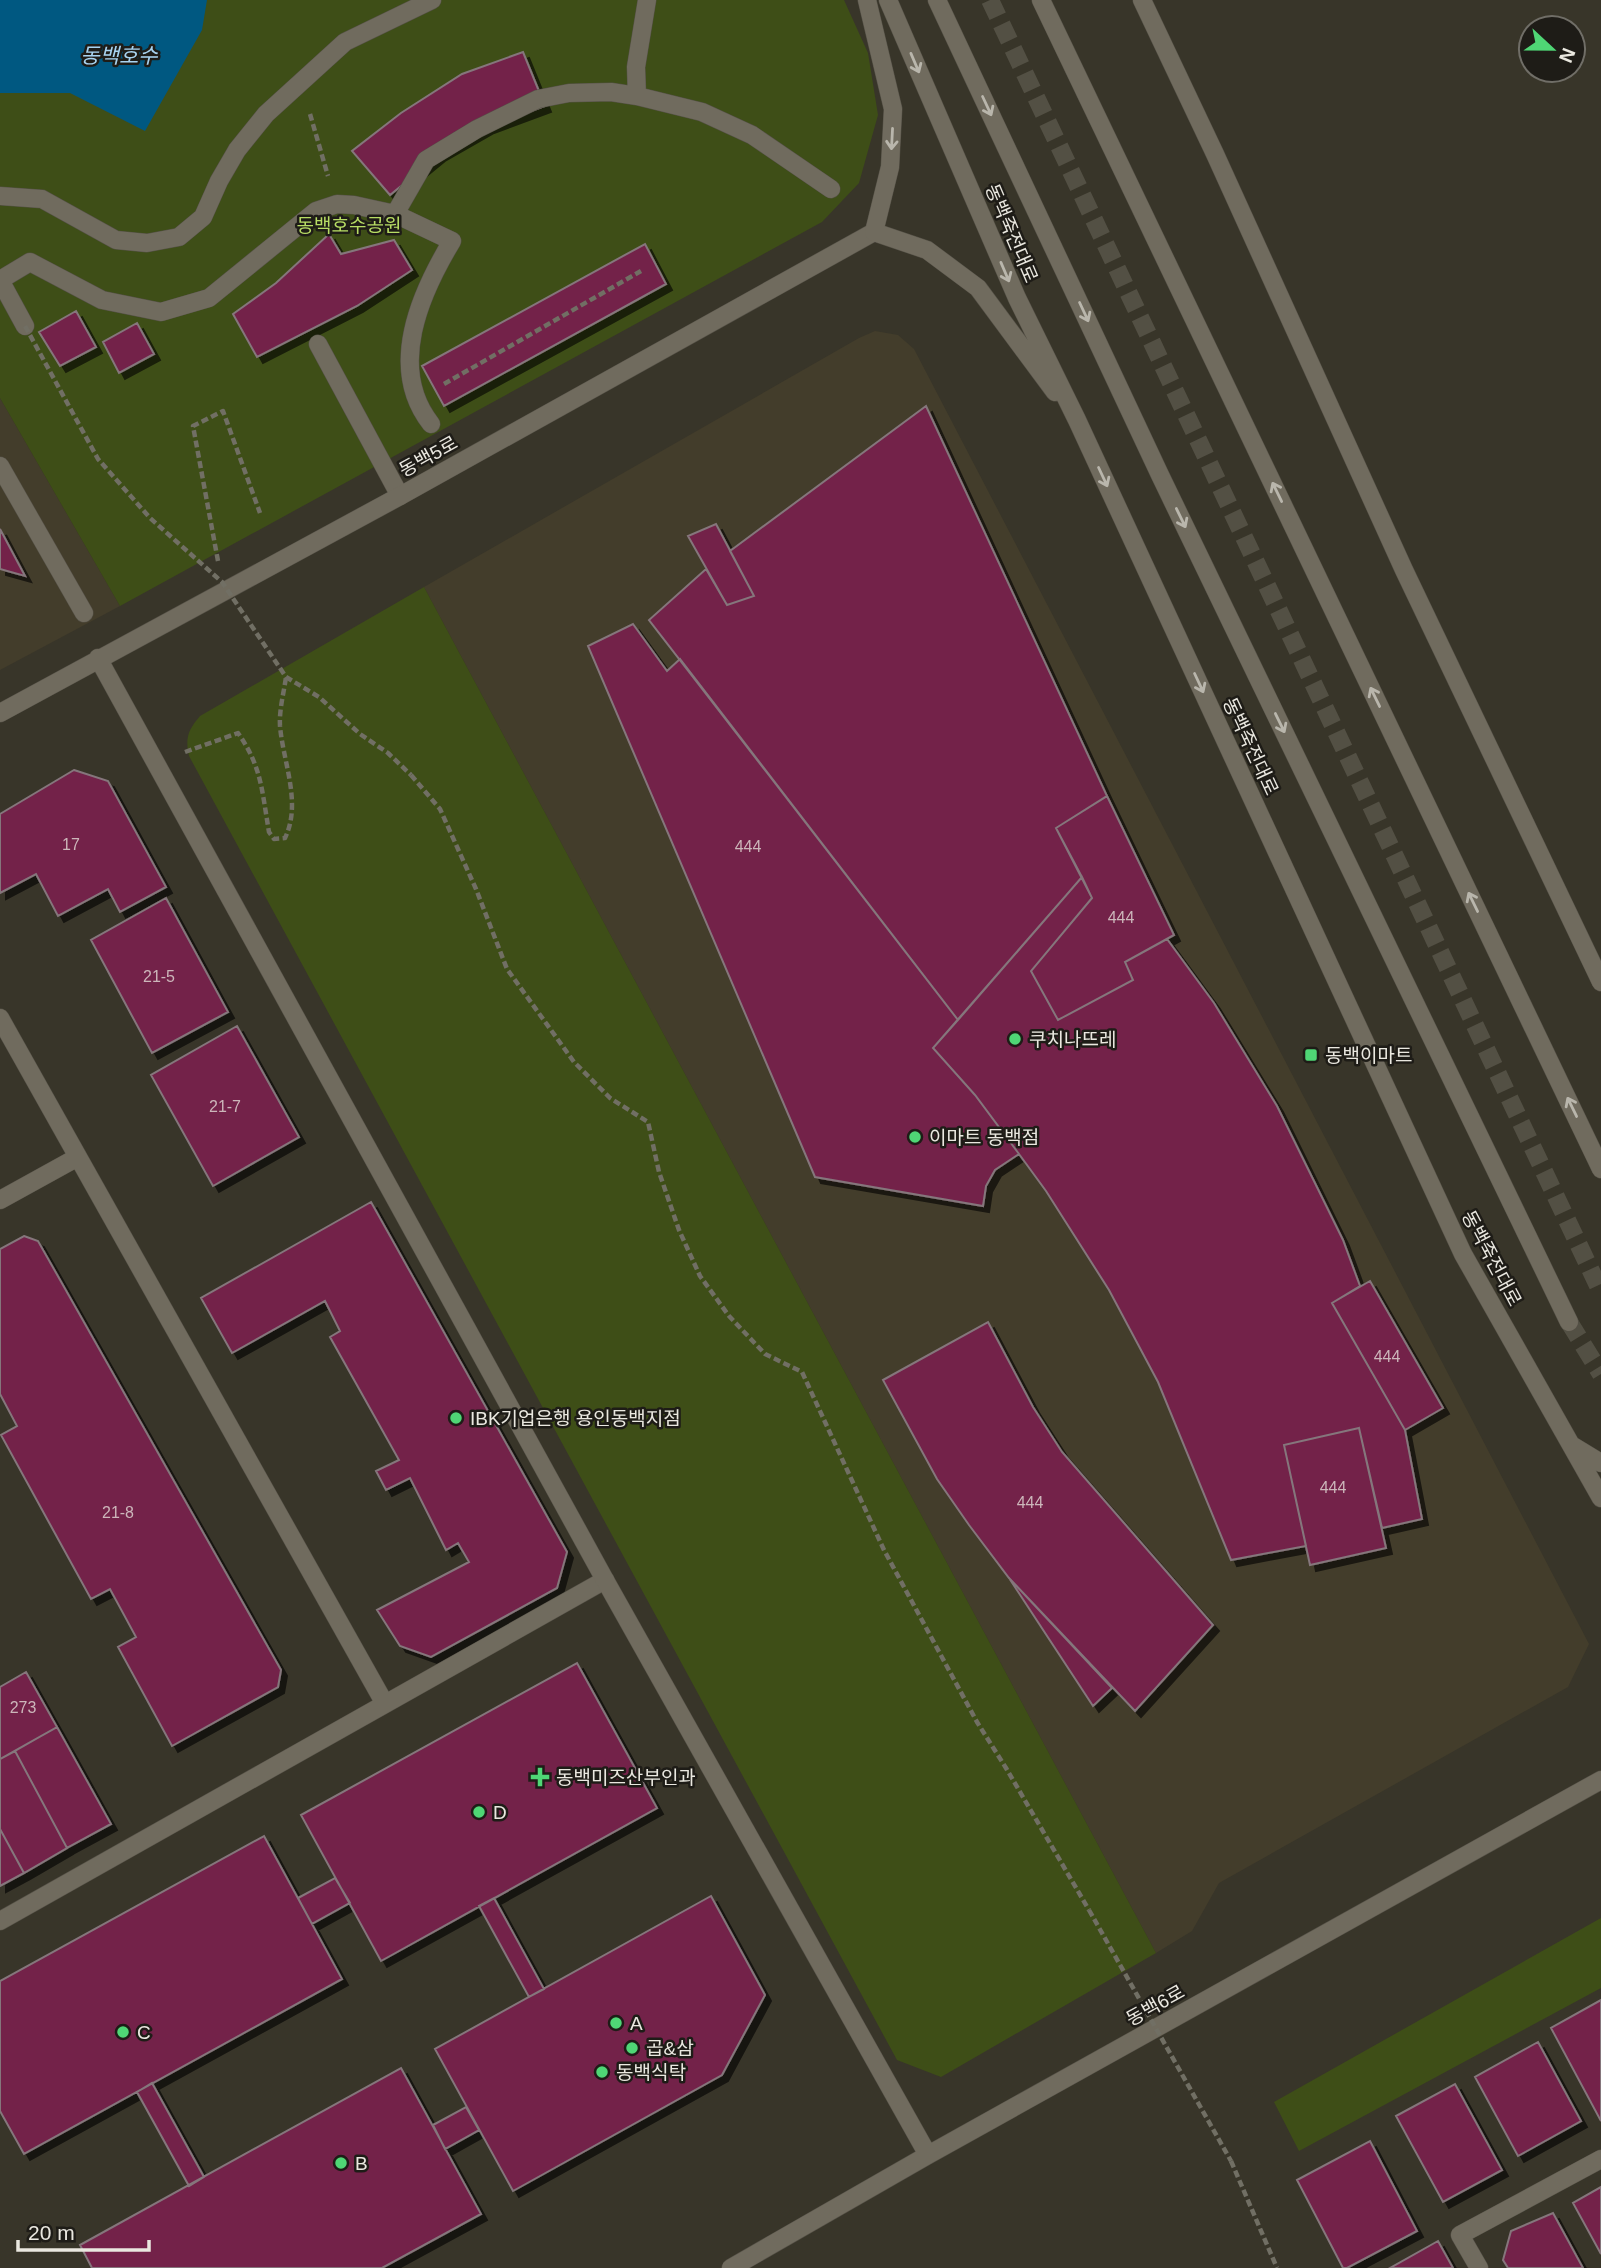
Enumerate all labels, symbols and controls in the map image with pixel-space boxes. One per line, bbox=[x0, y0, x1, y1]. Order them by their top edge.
north arrow bbox=[1517, 14, 1587, 84]
water label: 동백호수 bbox=[80, 44, 158, 67]
text: N bbox=[1555, 45, 1580, 65]
one-way arrow bbox=[910, 51, 923, 73]
one-way arrow bbox=[981, 95, 994, 116]
one-way arrow bbox=[885, 127, 898, 150]
street label: 동백죽전대로 bbox=[981, 181, 1042, 286]
park label: 동백호수공원 bbox=[297, 215, 401, 236]
one-way arrow bbox=[999, 260, 1012, 282]
one-way arrow bbox=[1078, 301, 1091, 322]
street label: 동백5로 bbox=[396, 432, 461, 481]
one-way arrow bbox=[1097, 466, 1110, 487]
one-way arrow bbox=[1269, 482, 1283, 503]
one-way arrow bbox=[1175, 507, 1188, 528]
one-way arrow bbox=[1193, 672, 1206, 694]
one-way arrow bbox=[1368, 687, 1381, 708]
street label: 동백죽전대로 bbox=[1219, 694, 1282, 798]
one-way arrow bbox=[1273, 712, 1287, 733]
house number: 17 bbox=[62, 836, 80, 853]
house number: 444 bbox=[735, 838, 761, 855]
one-way arrow bbox=[1466, 892, 1480, 913]
house number: 444 bbox=[1108, 909, 1134, 926]
house number: 21-5 bbox=[143, 968, 175, 985]
place label: 쿠치나뜨레 bbox=[1029, 1029, 1116, 1050]
marker: 쿠치나뜨레 bbox=[1007, 1031, 1023, 1047]
place label: 동백이마트 bbox=[1325, 1045, 1412, 1066]
marker: 동백이마트 bbox=[1303, 1047, 1319, 1063]
one-way arrow bbox=[1564, 1097, 1578, 1118]
house number: 21-7 bbox=[209, 1098, 241, 1115]
place label: 이마트 동백점 bbox=[929, 1127, 1039, 1148]
marker: 이마트 동백점 bbox=[907, 1129, 923, 1145]
street label: 동백죽전대로 bbox=[1458, 1207, 1525, 1309]
house number: 444 bbox=[1374, 1348, 1400, 1365]
place label: IBK기업은행 용인동백지점 bbox=[470, 1408, 681, 1429]
marker: IBK기업은행 용인동백지점 bbox=[448, 1410, 464, 1426]
house number: 444 bbox=[1320, 1479, 1346, 1496]
house number: 444 bbox=[1017, 1494, 1043, 1511]
house number: 21-8 bbox=[102, 1504, 134, 1521]
house number: 273 bbox=[10, 1699, 36, 1716]
marker: 동백미즈산부인과 bbox=[530, 1767, 550, 1787]
place label: 동백미즈산부인과 bbox=[556, 1767, 696, 1788]
place label: D bbox=[493, 1802, 507, 1823]
marker: D bbox=[471, 1804, 487, 1820]
street label: 동백6로 bbox=[1123, 1981, 1188, 2030]
place label: A bbox=[630, 2013, 643, 2034]
marker: A bbox=[608, 2015, 624, 2031]
place label: C bbox=[137, 2022, 151, 2043]
marker: C bbox=[115, 2024, 131, 2040]
place label: 곱&삼 bbox=[646, 2038, 694, 2059]
marker: 곱&삼 bbox=[624, 2040, 640, 2056]
place label: 동백식탁 bbox=[616, 2062, 686, 2083]
marker: 동백식탁 bbox=[594, 2064, 610, 2080]
place label: B bbox=[355, 2153, 368, 2174]
marker: B bbox=[333, 2155, 349, 2171]
scale bar bbox=[18, 2208, 149, 2252]
text: 20 m bbox=[28, 2221, 75, 2244]

